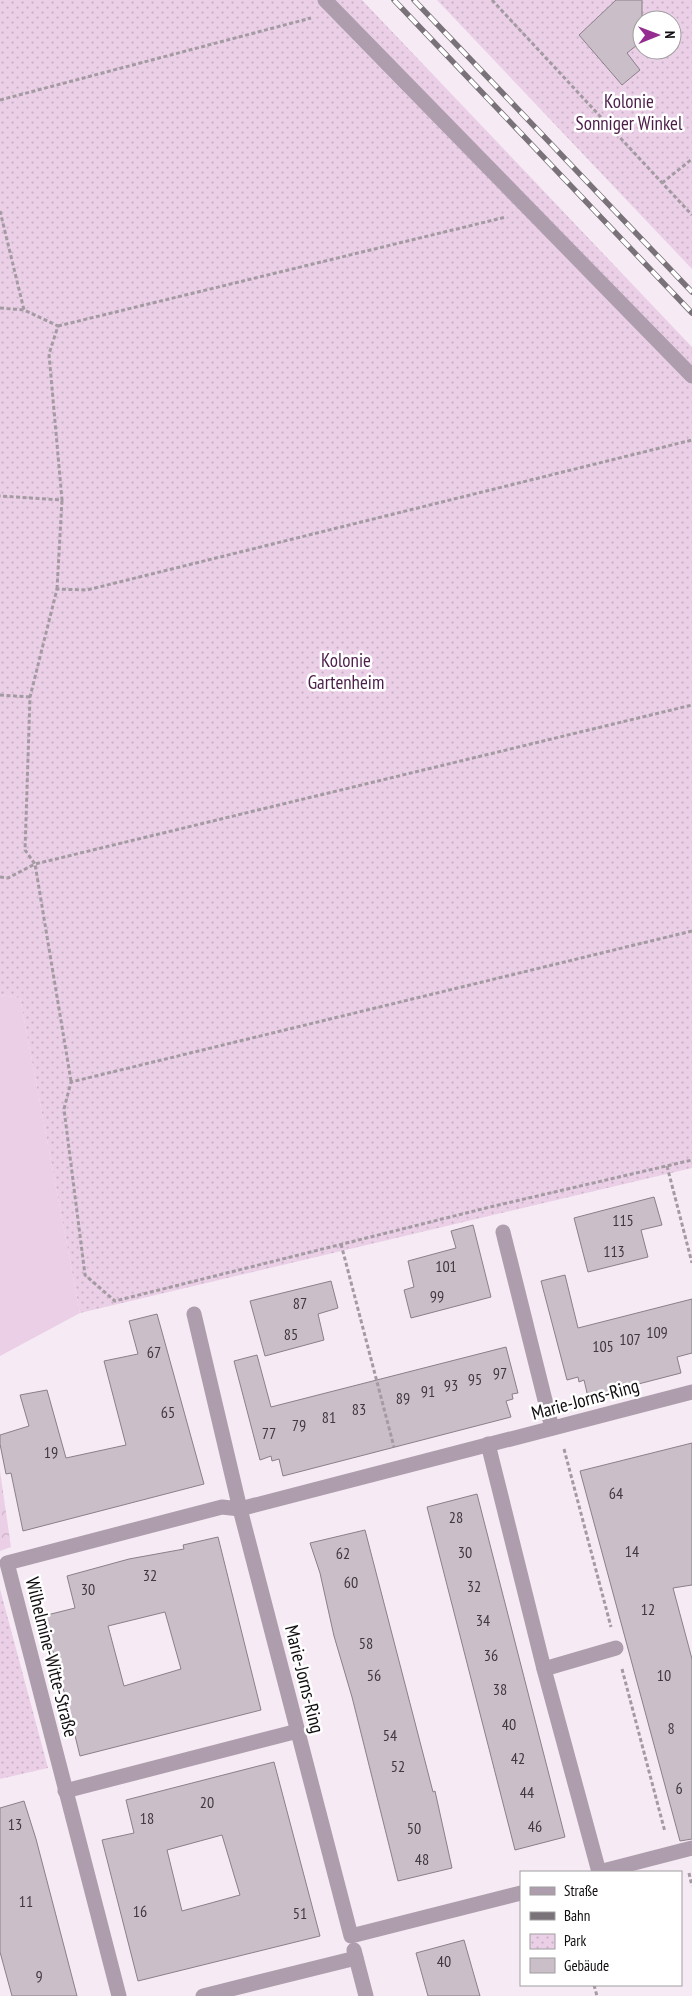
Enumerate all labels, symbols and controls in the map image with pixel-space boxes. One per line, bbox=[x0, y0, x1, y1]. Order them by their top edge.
north arrow bbox=[632, 10, 682, 60]
text: N bbox=[661, 31, 679, 39]
park label: Kolonie Sonniger Winkel bbox=[576, 89, 683, 135]
park label: Kolonie Gartenheim bbox=[308, 648, 384, 694]
house number: 115 bbox=[612, 1210, 634, 1230]
house number: 113 bbox=[603, 1241, 625, 1261]
house number: 101 bbox=[435, 1256, 457, 1276]
house number: 99 bbox=[430, 1286, 444, 1306]
house number: 87 bbox=[293, 1293, 307, 1313]
house number: 109 bbox=[646, 1322, 668, 1342]
house number: 85 bbox=[284, 1324, 298, 1344]
house number: 107 bbox=[619, 1329, 641, 1349]
house number: 105 bbox=[592, 1336, 614, 1356]
house number: 67 bbox=[147, 1342, 161, 1362]
house number: 97 bbox=[493, 1363, 507, 1383]
house number: 95 bbox=[468, 1369, 482, 1389]
street label: Marie-Jorns-Ring bbox=[529, 1373, 641, 1425]
house number: 93 bbox=[444, 1375, 458, 1395]
house number: 91 bbox=[421, 1381, 435, 1401]
house number: 89 bbox=[396, 1388, 410, 1408]
house number: 83 bbox=[352, 1399, 366, 1419]
house number: 65 bbox=[161, 1402, 175, 1422]
house number: 81 bbox=[322, 1407, 336, 1427]
house number: 79 bbox=[292, 1415, 306, 1435]
house number: 77 bbox=[262, 1423, 276, 1443]
house number: 19 bbox=[44, 1442, 58, 1462]
house number: 64 bbox=[609, 1483, 623, 1503]
house number: 28 bbox=[449, 1507, 463, 1527]
house number: 14 bbox=[625, 1541, 639, 1561]
house number: 30 bbox=[458, 1542, 472, 1562]
house number: 62 bbox=[336, 1543, 350, 1563]
house number: 32 bbox=[143, 1565, 157, 1585]
house number: 60 bbox=[344, 1572, 358, 1592]
street label: Wilhelmine-Witte-Straße bbox=[21, 1575, 84, 1740]
house number: 32 bbox=[467, 1576, 481, 1596]
house number: 30 bbox=[81, 1579, 95, 1599]
house number: 12 bbox=[641, 1599, 655, 1619]
house number: 34 bbox=[476, 1610, 490, 1630]
street label: Marie-Jorns-Ring bbox=[280, 1622, 330, 1736]
house number: 58 bbox=[359, 1633, 373, 1653]
house number: 36 bbox=[484, 1645, 498, 1665]
house number: 56 bbox=[367, 1665, 381, 1685]
house number: 10 bbox=[657, 1665, 671, 1685]
house number: 38 bbox=[493, 1679, 507, 1699]
house number: 40 bbox=[502, 1714, 516, 1734]
house number: 8 bbox=[667, 1718, 675, 1738]
house number: 54 bbox=[383, 1725, 397, 1745]
house number: 42 bbox=[511, 1748, 525, 1768]
house number: 52 bbox=[391, 1756, 405, 1776]
house number: 6 bbox=[675, 1778, 683, 1798]
house number: 44 bbox=[520, 1782, 534, 1802]
house number: 20 bbox=[200, 1792, 214, 1812]
house number: 18 bbox=[140, 1808, 154, 1828]
house number: 13 bbox=[8, 1814, 22, 1834]
house number: 46 bbox=[528, 1816, 542, 1836]
house number: 50 bbox=[407, 1818, 421, 1838]
house number: 48 bbox=[415, 1849, 429, 1869]
legend bbox=[520, 1871, 682, 1986]
text: Straße bbox=[564, 1881, 598, 1900]
house number: 11 bbox=[19, 1891, 33, 1911]
house number: 16 bbox=[133, 1901, 147, 1921]
house number: 51 bbox=[293, 1903, 307, 1923]
text: Bahn bbox=[564, 1906, 590, 1925]
text: Park bbox=[564, 1931, 586, 1950]
house number: 40 bbox=[437, 1951, 451, 1971]
text: Gebäude bbox=[564, 1956, 609, 1975]
house number: 9 bbox=[35, 1966, 43, 1986]

